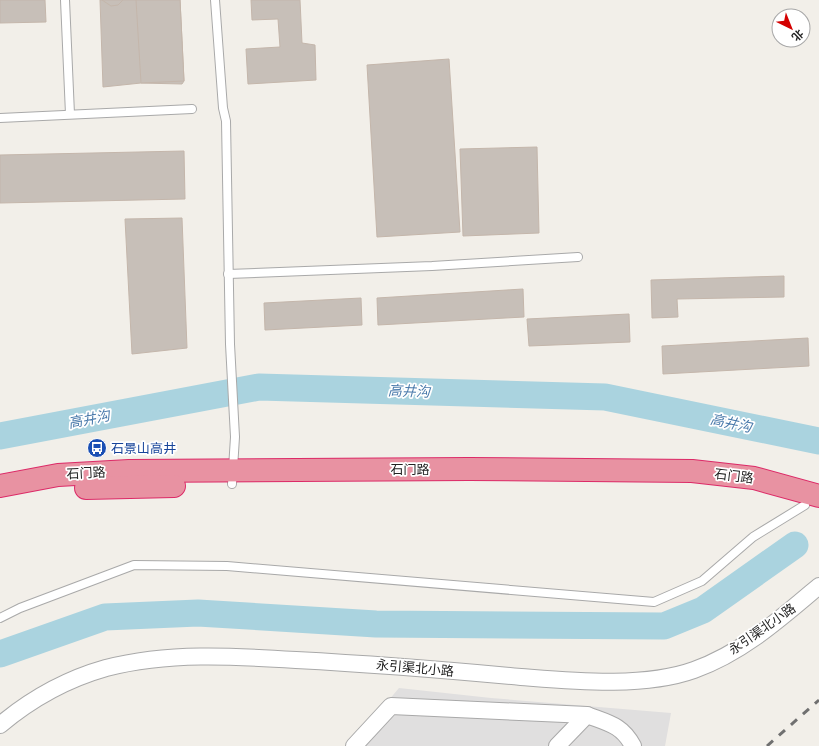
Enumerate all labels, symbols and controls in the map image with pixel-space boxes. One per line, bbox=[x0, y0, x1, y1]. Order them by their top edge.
north arrow bbox=[771, 8, 811, 48]
text: 北 bbox=[789, 26, 806, 43]
water label: 高井沟 bbox=[388, 382, 432, 400]
water label: 高井沟 bbox=[67, 407, 113, 431]
water label: 高井沟 bbox=[709, 411, 755, 436]
bus stop icon: 石景山高井 bbox=[86, 437, 108, 459]
place label: 石景山高井 bbox=[111, 441, 176, 456]
street label: 石门路 bbox=[390, 462, 430, 477]
street label: 石门路 bbox=[66, 464, 106, 482]
street label: 石门路 bbox=[714, 466, 754, 486]
street label: 永引渠北小路 bbox=[726, 600, 798, 658]
street label: 永引渠北小路 bbox=[375, 657, 455, 679]

